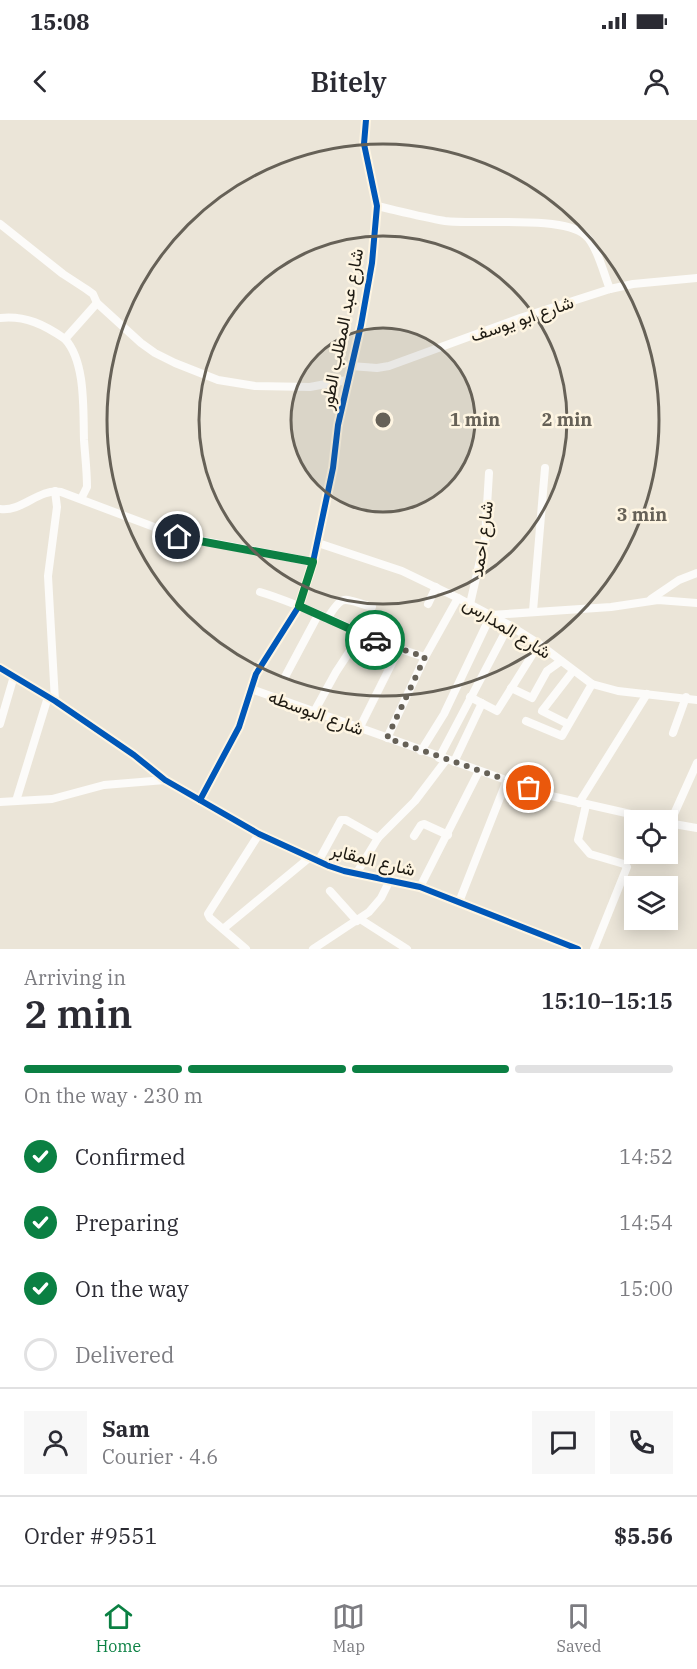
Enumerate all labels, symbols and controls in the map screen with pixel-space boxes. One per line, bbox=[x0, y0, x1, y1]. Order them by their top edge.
text: 15:08 bbox=[30, 7, 89, 36]
text: Bitely bbox=[310, 64, 387, 99]
icon: back bbox=[24, 65, 57, 98]
icon: person bbox=[640, 65, 673, 98]
street label: شارع عبد المطلب الطور bbox=[314, 246, 369, 413]
street label: شارع ابو يوسف bbox=[467, 290, 577, 348]
text: 1 min bbox=[450, 408, 500, 431]
text: 2 min bbox=[542, 408, 592, 431]
centre of rings bbox=[373, 410, 393, 430]
street label: شارع احمد bbox=[465, 499, 499, 579]
text: 3 min bbox=[617, 503, 667, 526]
pin bbox=[152, 511, 203, 562]
icon: home bbox=[161, 520, 194, 553]
street label: شارع المدارس bbox=[458, 591, 556, 665]
courier bbox=[345, 610, 405, 670]
icon: car bbox=[359, 624, 392, 657]
street label: شارع البوسطه bbox=[265, 685, 367, 741]
pin bbox=[503, 762, 554, 813]
icon: bag bbox=[512, 771, 545, 804]
map controls bbox=[624, 810, 678, 930]
button: locate bbox=[624, 810, 678, 864]
street label: شارع المقابر bbox=[327, 838, 418, 882]
button: layers bbox=[624, 876, 678, 930]
text: Arriving in bbox=[24, 964, 126, 991]
text: 15:10–15:15 bbox=[541, 986, 673, 1015]
text: 2 min bbox=[24, 988, 132, 1039]
text: On the way · 230 m bbox=[24, 1082, 203, 1109]
icon: check bbox=[24, 1140, 57, 1173]
text: Confirmed bbox=[75, 1142, 186, 1171]
text: 14:52 bbox=[619, 1143, 673, 1170]
icon: check bbox=[24, 1206, 57, 1239]
text: Preparing bbox=[75, 1208, 179, 1237]
text: 14:54 bbox=[619, 1209, 673, 1236]
icon: check bbox=[24, 1272, 57, 1305]
text: On the way bbox=[75, 1274, 189, 1303]
text: 15:00 bbox=[619, 1275, 673, 1302]
text: Delivered bbox=[75, 1340, 174, 1369]
button: person bbox=[24, 1411, 87, 1474]
button: chat bbox=[532, 1411, 595, 1474]
button: phone bbox=[610, 1411, 673, 1474]
text: Sam bbox=[102, 1414, 150, 1443]
text: Courier · 4.6 bbox=[102, 1443, 218, 1470]
text: Order #9551 bbox=[24, 1521, 158, 1550]
text: $5.56 bbox=[614, 1521, 673, 1550]
tab: Home bbox=[96, 1600, 141, 1656]
tab: Map bbox=[332, 1600, 365, 1656]
tab: Saved bbox=[557, 1600, 601, 1656]

